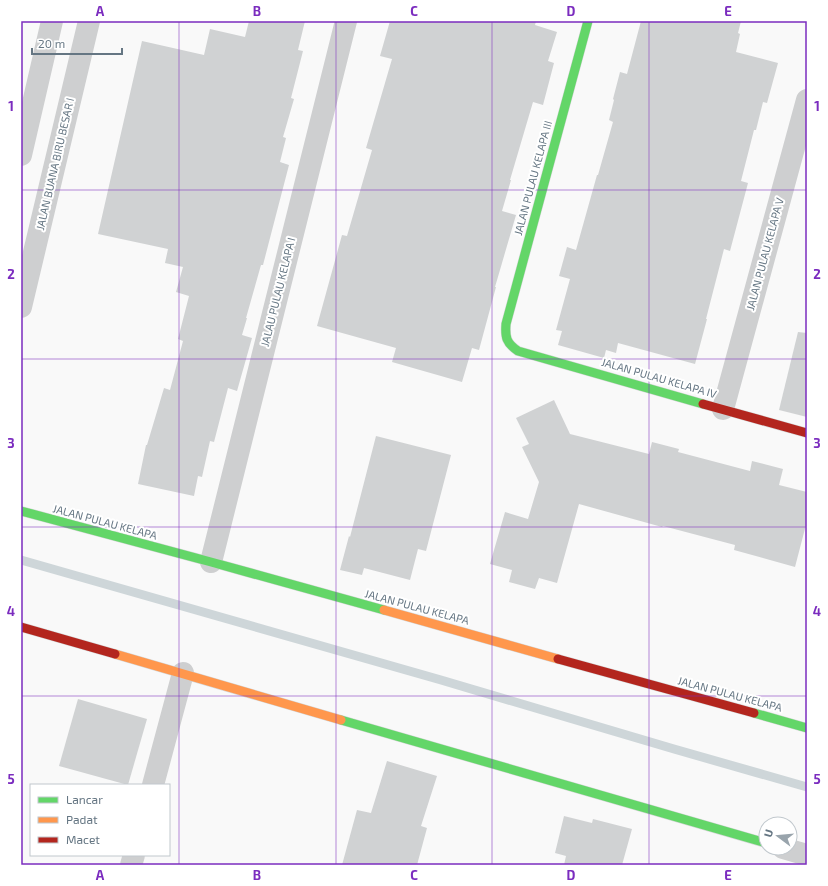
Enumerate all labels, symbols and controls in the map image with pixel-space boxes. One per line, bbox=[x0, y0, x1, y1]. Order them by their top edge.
text: A bbox=[96, 3, 105, 19]
text: B bbox=[253, 3, 261, 19]
text: C bbox=[410, 3, 418, 19]
text: D bbox=[567, 3, 576, 19]
text: E bbox=[724, 3, 732, 19]
scale bar bbox=[32, 30, 122, 56]
text: 20 m bbox=[38, 36, 65, 50]
street label: JALAN BUANA BIRU BESAR I bbox=[33, 96, 76, 231]
text: 1 bbox=[8, 98, 14, 114]
text: 1 bbox=[814, 98, 820, 114]
street label: JALAN PULAU KELAPA III bbox=[511, 119, 554, 237]
street label: JALAN PULAU KELAPA V bbox=[743, 196, 786, 312]
street label: JALAU PULAU KELAPA I bbox=[258, 236, 297, 348]
text: 2 bbox=[7, 266, 15, 282]
text: 2 bbox=[813, 266, 821, 282]
street label: JALAN PULAU KELAPA IV bbox=[600, 355, 718, 400]
text: 3 bbox=[7, 435, 15, 451]
text: 3 bbox=[813, 435, 821, 451]
street label: JALAN PULAU KELAPA bbox=[52, 501, 159, 542]
street label: JALAN PULAU KELAPA bbox=[364, 586, 471, 627]
text: 4 bbox=[7, 603, 15, 619]
text: 4 bbox=[813, 603, 821, 619]
street label: JALAN PULAU KELAPA bbox=[677, 673, 784, 714]
text: 5 bbox=[7, 771, 15, 787]
text: 5 bbox=[813, 771, 821, 787]
legend bbox=[30, 784, 170, 856]
text: Lancar bbox=[66, 792, 103, 806]
text: Padat bbox=[66, 812, 98, 826]
north arrow bbox=[758, 816, 798, 856]
text: U bbox=[761, 828, 775, 839]
text: Macet bbox=[66, 832, 100, 846]
text: A bbox=[96, 867, 105, 883]
text: B bbox=[253, 867, 261, 883]
text: C bbox=[410, 867, 418, 883]
text: D bbox=[567, 867, 576, 883]
text: E bbox=[724, 867, 732, 883]

